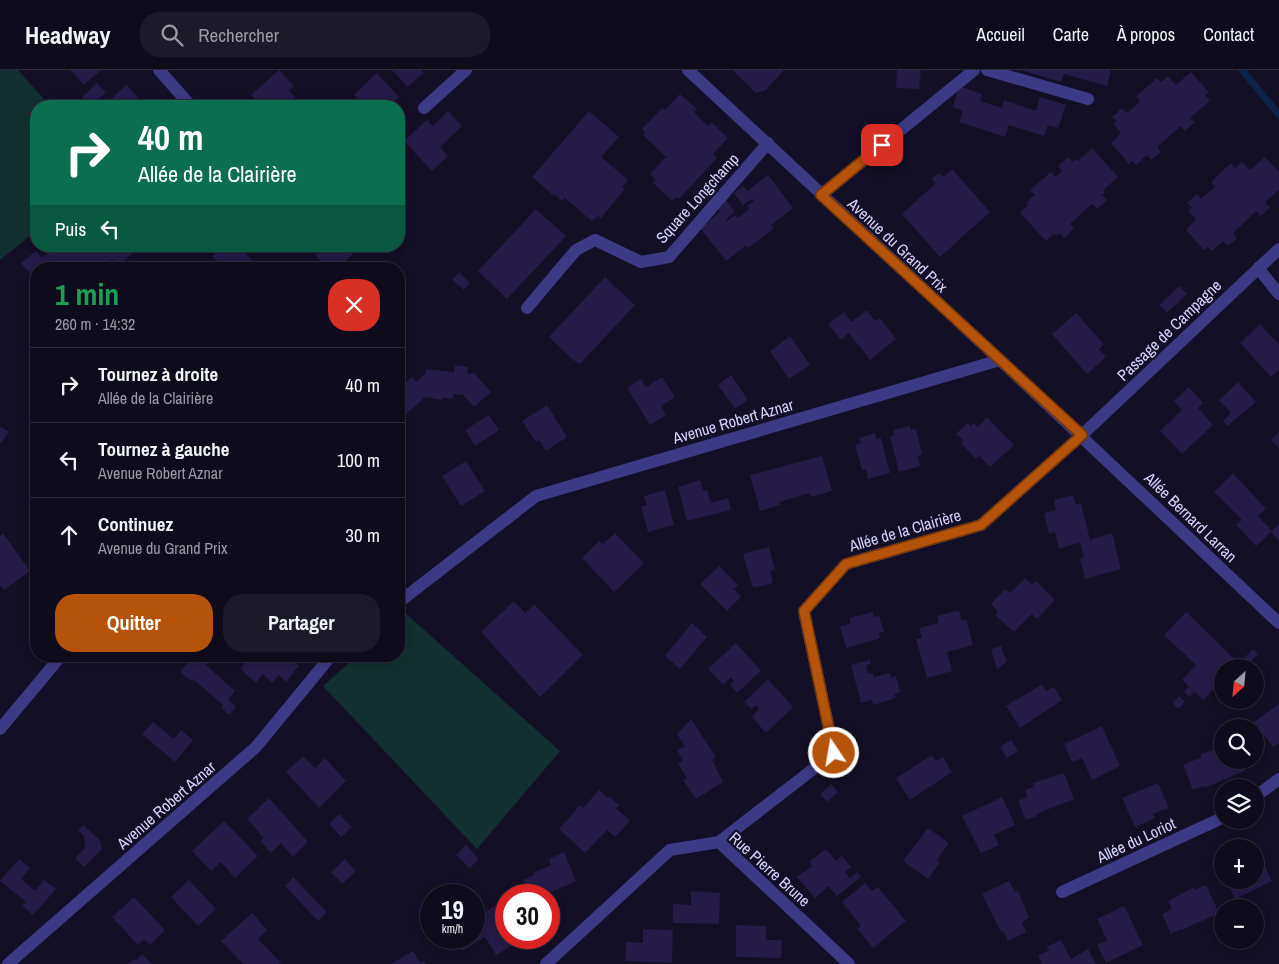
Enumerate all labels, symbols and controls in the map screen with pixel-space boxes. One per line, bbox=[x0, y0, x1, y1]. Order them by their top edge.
search box bbox=[140, 12, 490, 57]
text: Headway bbox=[25, 19, 110, 51]
icon: search bbox=[158, 21, 186, 49]
text: Rechercher bbox=[198, 22, 279, 48]
text: Accueil bbox=[976, 22, 1025, 47]
text: Carte bbox=[1053, 22, 1089, 47]
text: À propos bbox=[1117, 22, 1175, 47]
text: Contact bbox=[1203, 22, 1254, 47]
text: 40 m bbox=[138, 114, 203, 161]
icon: right bbox=[55, 120, 120, 185]
pin bbox=[861, 124, 903, 166]
icon: arrive bbox=[868, 131, 896, 159]
street label: Square Longchamp bbox=[651, 148, 743, 248]
text: Allée de la Clairière bbox=[138, 159, 296, 189]
street label: Avenue du Grand Prix bbox=[842, 192, 953, 298]
icon: left bbox=[96, 215, 124, 243]
text: Puis bbox=[55, 216, 86, 242]
text: 1 min bbox=[55, 274, 119, 314]
street label: Passage de Campagne bbox=[1112, 274, 1226, 386]
button: close bbox=[328, 279, 380, 331]
text: 260 m · 14:32 bbox=[55, 313, 135, 335]
text: Tournez à droite bbox=[98, 361, 218, 387]
icon: right bbox=[55, 371, 83, 399]
text: 40 m bbox=[345, 372, 380, 398]
text: Allée de la Clairière bbox=[98, 387, 213, 409]
street label: Avenue Robert Aznar bbox=[669, 393, 796, 449]
text: Tournez à gauche bbox=[98, 436, 229, 462]
icon: left bbox=[55, 446, 83, 474]
text: 100 m bbox=[337, 447, 380, 473]
text: Avenue Robert Aznar bbox=[98, 462, 223, 484]
street label: Allée Bernard Larran bbox=[1139, 466, 1242, 567]
street label: Allée de la Clairière bbox=[846, 504, 963, 557]
text: Continuez bbox=[98, 511, 173, 537]
icon: ahead bbox=[55, 521, 83, 549]
text: 30 m bbox=[345, 522, 380, 548]
text: Avenue du Grand Prix bbox=[98, 537, 228, 559]
button: Quitter bbox=[55, 594, 213, 652]
button: Partager bbox=[223, 594, 380, 652]
north arrow bbox=[1214, 659, 1264, 709]
map controls bbox=[1214, 659, 1264, 949]
button: search bbox=[1214, 719, 1264, 769]
position arrow bbox=[807, 726, 859, 778]
street label: Avenue Robert Aznar bbox=[111, 755, 221, 855]
button: layers bbox=[1214, 779, 1264, 829]
street label: Allée du Loriot bbox=[1092, 812, 1179, 868]
street label: Rue Pierre Brune bbox=[725, 827, 815, 911]
button: + bbox=[1214, 839, 1264, 889]
speed limit sign: 30 bbox=[495, 884, 560, 949]
text: 19 bbox=[441, 893, 464, 927]
button: − bbox=[1214, 899, 1264, 949]
text: km/h bbox=[442, 921, 463, 937]

